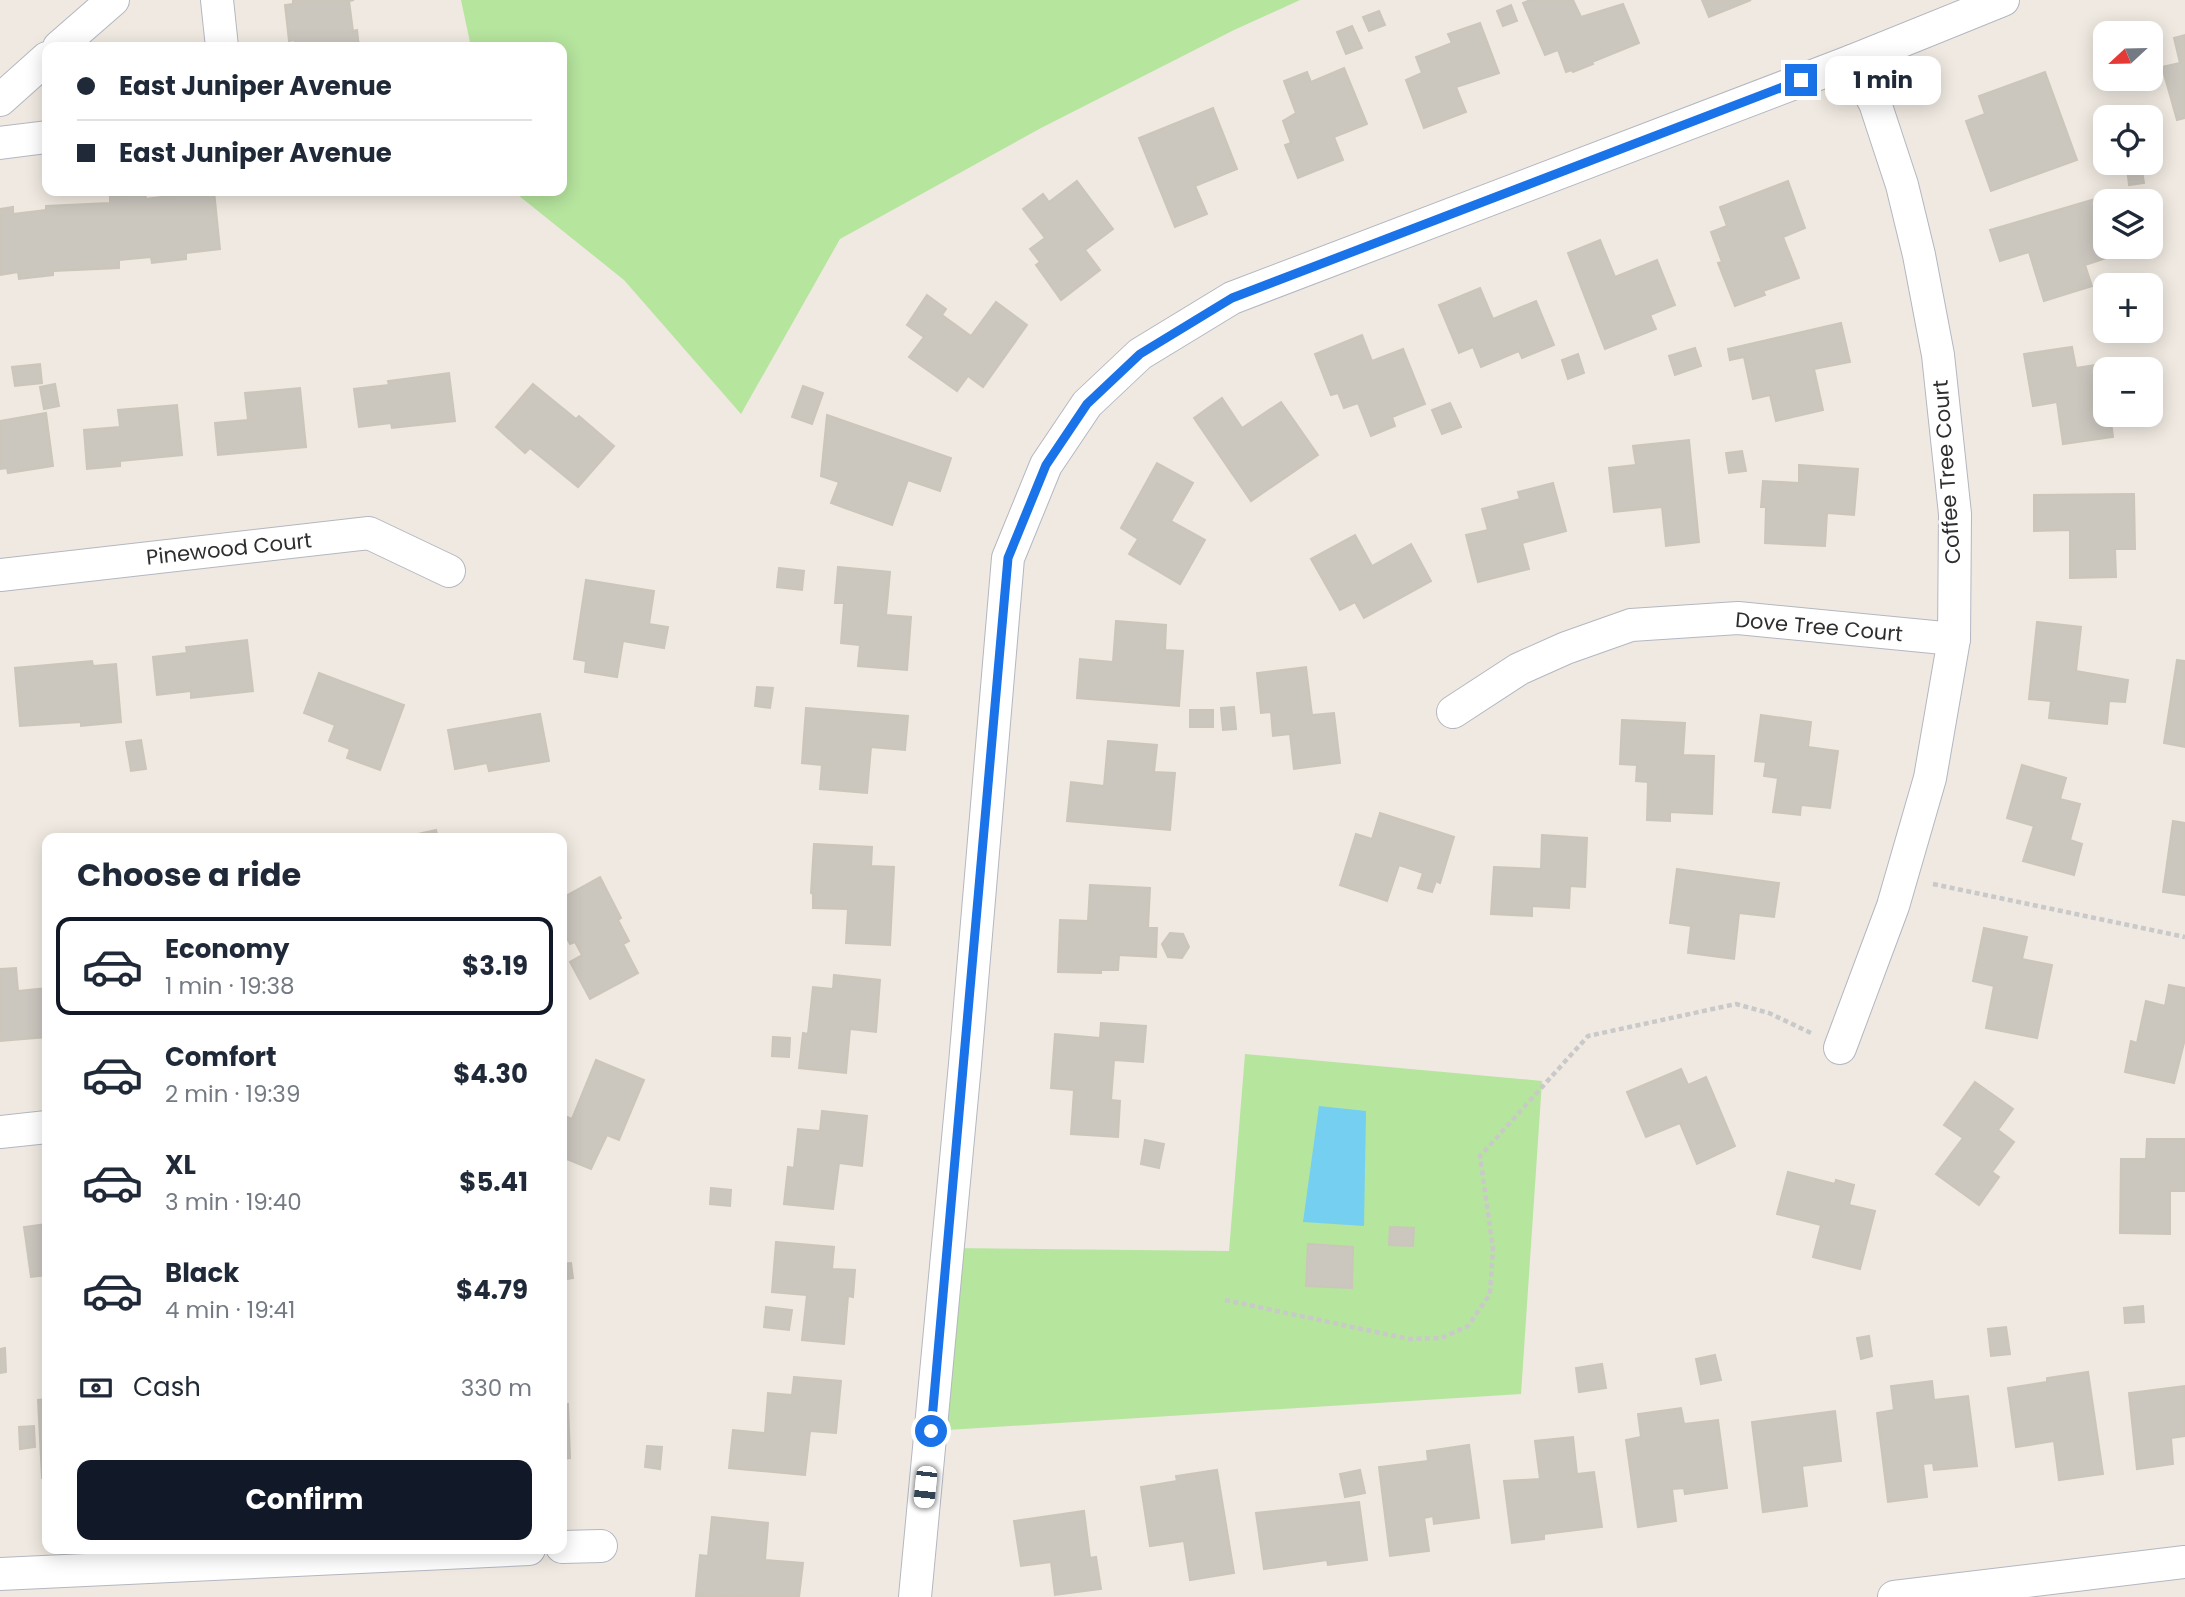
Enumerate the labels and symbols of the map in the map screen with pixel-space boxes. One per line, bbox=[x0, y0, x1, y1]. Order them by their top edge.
north arrow bbox=[2093, 21, 2163, 91]
callout: 1 min bbox=[1826, 56, 1941, 104]
route end bbox=[1785, 64, 1817, 96]
street label: Coffee Tree Court bbox=[1926, 379, 1967, 565]
street label: Pinewood Court bbox=[145, 525, 313, 572]
street label: Dove Tree Court bbox=[1734, 605, 1904, 648]
route start bbox=[915, 1415, 947, 1447]
car bbox=[913, 1465, 938, 1509]

